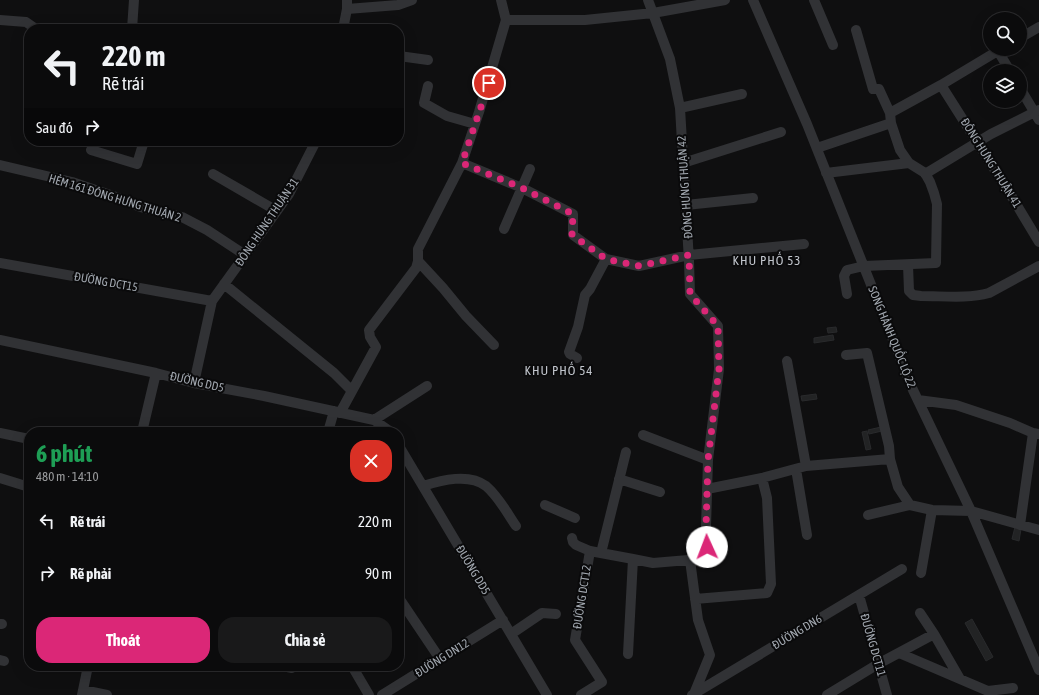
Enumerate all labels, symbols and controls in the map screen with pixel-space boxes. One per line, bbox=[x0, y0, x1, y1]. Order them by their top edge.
map controls bbox=[983, 12, 1027, 108]
button: search bbox=[983, 12, 1027, 56]
icon: left bbox=[36, 40, 88, 92]
text: 220 m bbox=[102, 40, 165, 72]
button: layers bbox=[983, 64, 1027, 108]
pin bbox=[472, 66, 506, 100]
icon: arrive bbox=[478, 72, 500, 94]
text: Rẽ trái bbox=[102, 73, 144, 94]
icon: right bbox=[81, 116, 103, 138]
street label: ĐÔNG HƯNG THUẬN 41 bbox=[958, 116, 1024, 211]
text: Sau đó bbox=[36, 119, 73, 136]
street label: ĐÔNG HƯNG THUẬN 42 bbox=[674, 135, 696, 239]
street label: HẺM 161 ĐÔNG HƯNG THUẬN 2 bbox=[47, 171, 183, 225]
street label: ĐÔNG HƯNG THUẬN 31 bbox=[232, 175, 302, 269]
district label: KHU PHỐ 53 bbox=[733, 251, 801, 268]
street label: ĐƯỜNG DCT15 bbox=[73, 270, 139, 294]
street label: SONG HÀNH QUỐC LỘ 22 bbox=[865, 284, 919, 390]
district label: KHU PHỐ 54 bbox=[525, 361, 593, 378]
street label: ĐƯỜNG DD5 bbox=[169, 369, 225, 395]
text: 6 phút bbox=[36, 440, 92, 467]
button: close bbox=[350, 440, 392, 482]
text: 480 m · 14:10 bbox=[36, 469, 99, 484]
icon: left bbox=[36, 510, 58, 532]
text: Rẽ trái bbox=[70, 513, 105, 530]
text: 220 m bbox=[358, 513, 392, 530]
position arrow bbox=[686, 526, 728, 568]
street label: ĐƯỜNG DD5 bbox=[453, 543, 493, 597]
icon: right bbox=[36, 562, 58, 584]
street label: ĐƯỜNG DCT12 bbox=[570, 564, 594, 630]
text: Rẽ phải bbox=[70, 565, 111, 582]
text: 90 m bbox=[365, 565, 392, 582]
street label: ĐƯỜNG DN6 bbox=[770, 612, 825, 652]
street label: ĐƯỜNG DCT11 bbox=[857, 612, 889, 678]
button: Thoát bbox=[36, 617, 210, 663]
button: Chia sẻ bbox=[218, 617, 392, 663]
street label: ĐƯỜNG DN12 bbox=[412, 636, 472, 680]

